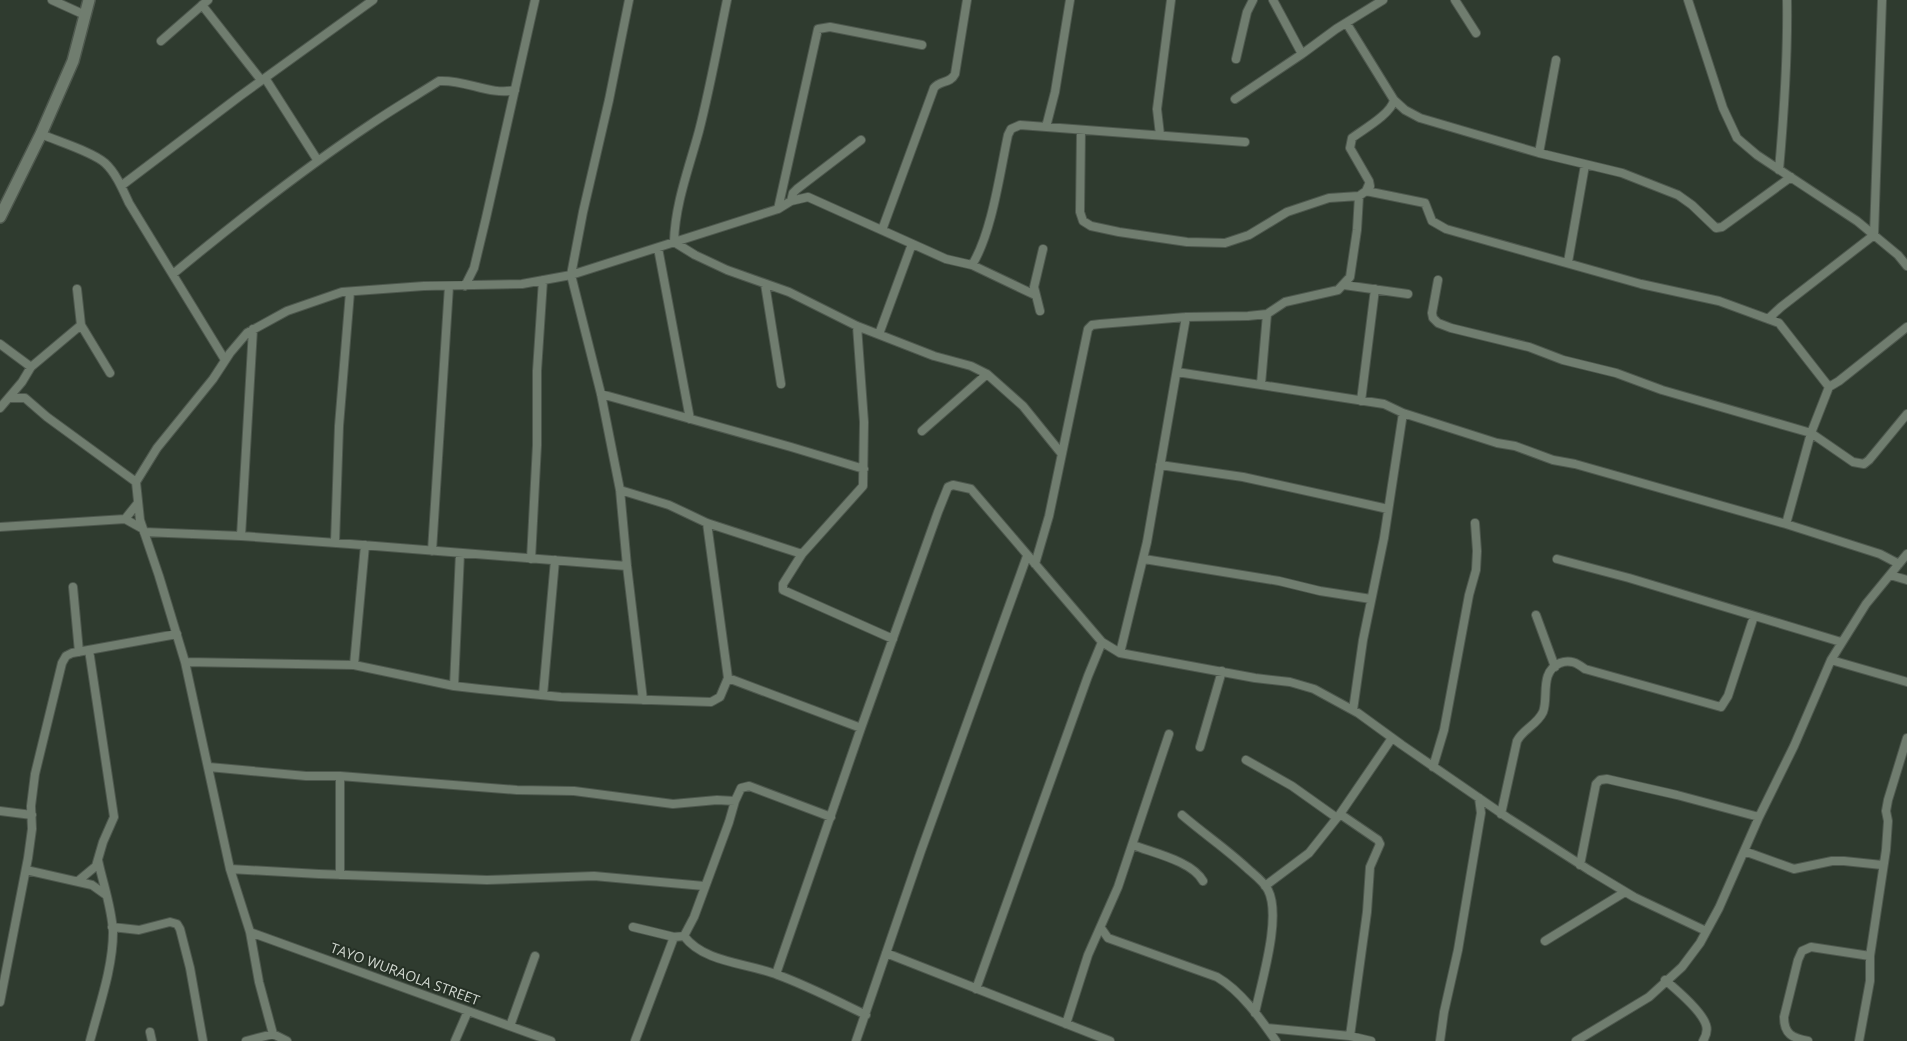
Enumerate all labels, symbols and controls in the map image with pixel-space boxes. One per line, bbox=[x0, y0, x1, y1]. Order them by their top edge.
street label: TAYO WURAOLA STREET bbox=[328, 938, 483, 1009]

